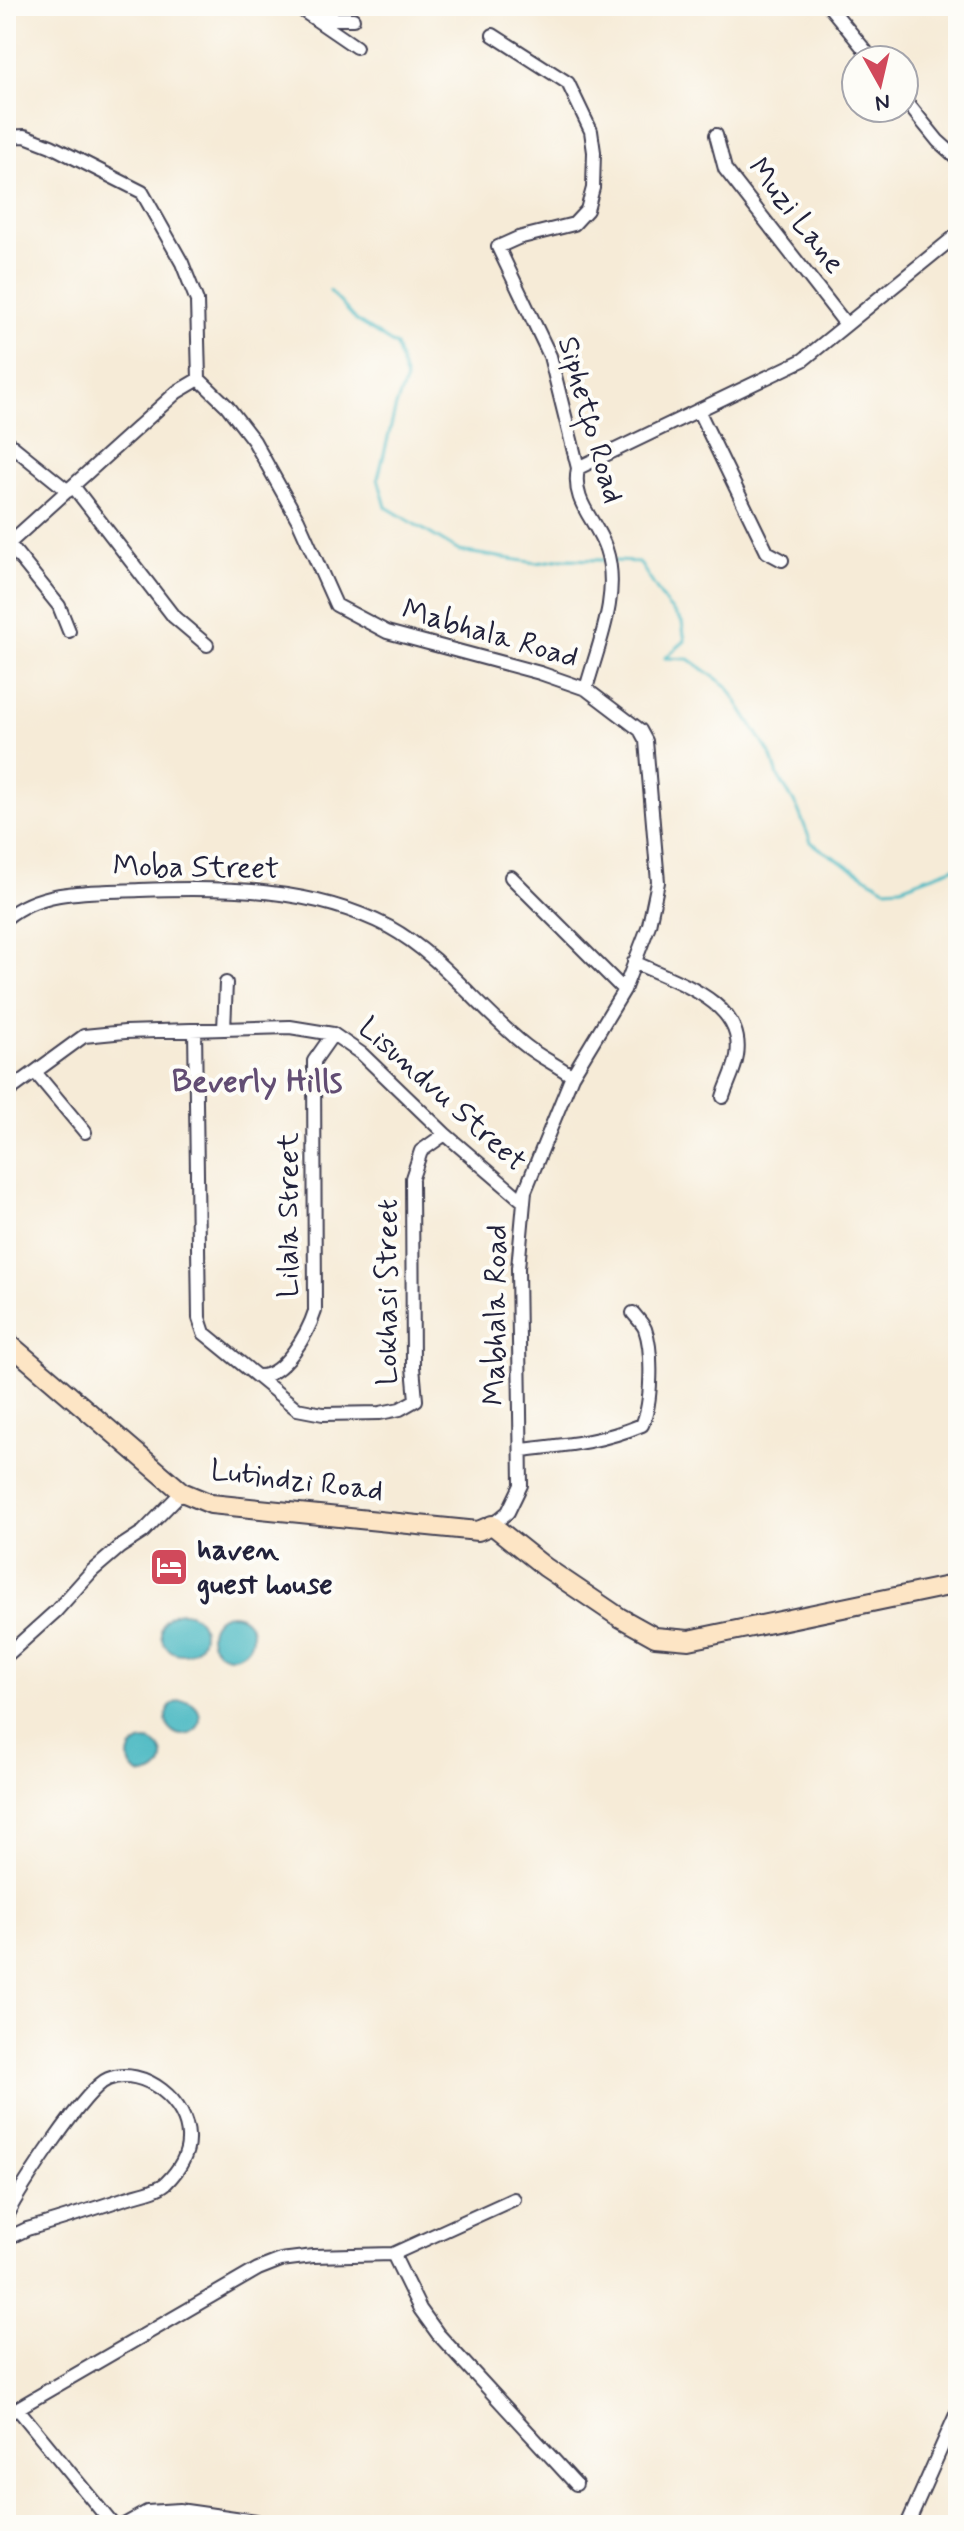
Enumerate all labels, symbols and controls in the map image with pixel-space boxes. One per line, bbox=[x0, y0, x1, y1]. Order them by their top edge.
north arrow bbox=[840, 44, 920, 124]
text: N bbox=[873, 87, 892, 117]
street label: Muzi Lane bbox=[739, 150, 853, 282]
street label: Siphetfo Road bbox=[546, 332, 632, 508]
street label: Mabhala Road bbox=[398, 590, 582, 678]
street label: Moba Street bbox=[112, 847, 280, 889]
street label: Lisundvu Street bbox=[350, 1009, 534, 1181]
district label: Beverly Hills bbox=[172, 1061, 343, 1103]
street label: Lilala Street bbox=[269, 1132, 308, 1298]
street label: Lokhasi Street bbox=[368, 1199, 407, 1385]
street label: Mabhala Road bbox=[475, 1224, 517, 1406]
street label: Lutindzi Road bbox=[209, 1451, 385, 1511]
place label: haven guest house bbox=[197, 1531, 333, 1605]
hotel icon: haven guest house bbox=[148, 1546, 190, 1588]

